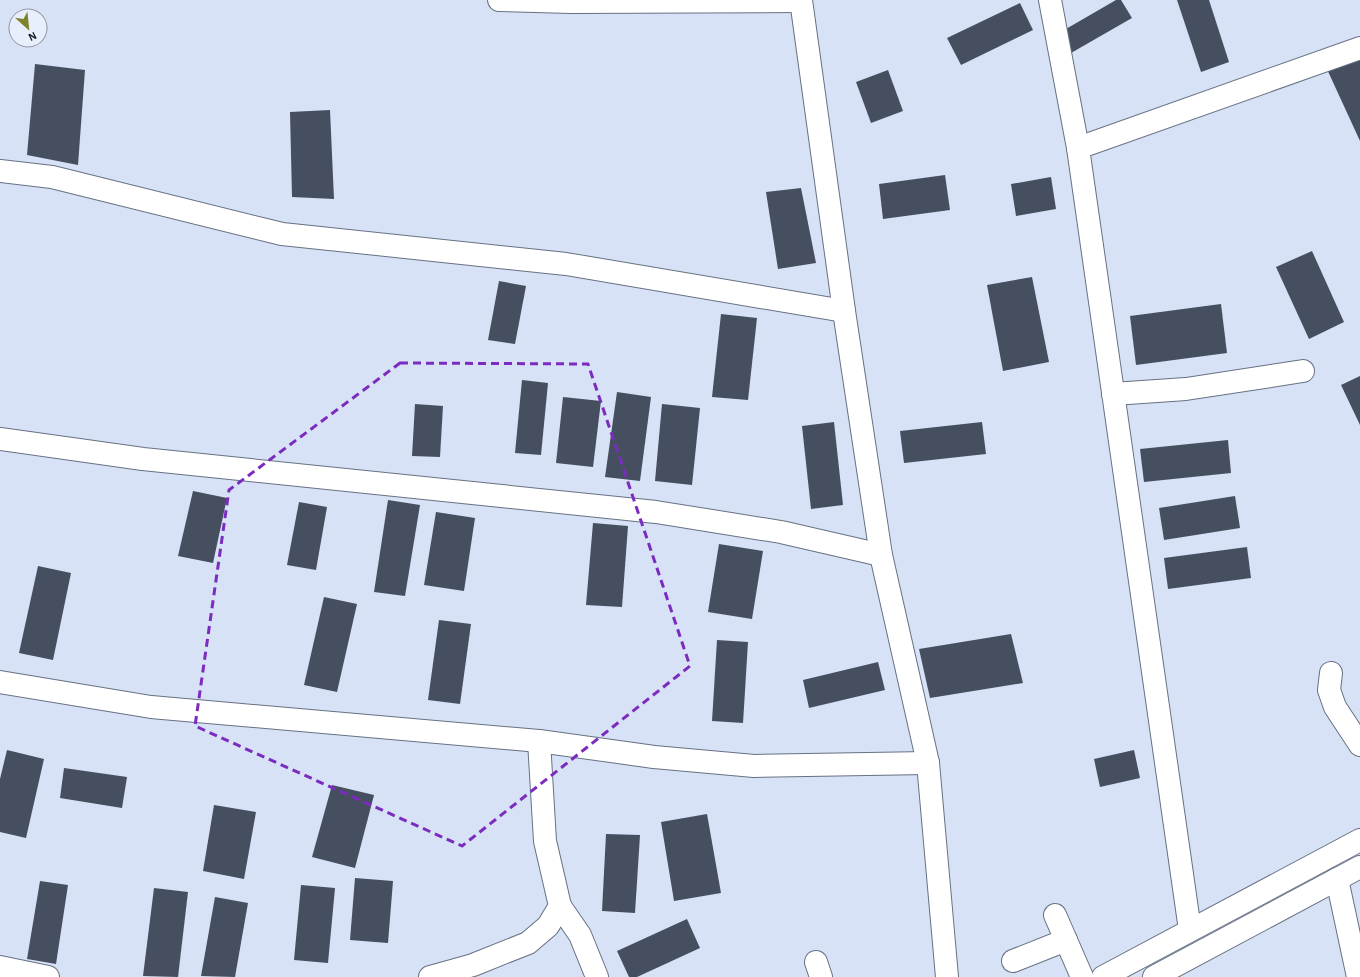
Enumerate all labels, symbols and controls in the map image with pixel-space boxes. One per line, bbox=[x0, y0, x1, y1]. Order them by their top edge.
north arrow bbox=[8, 8, 48, 48]
text: N bbox=[26, 30, 38, 43]

